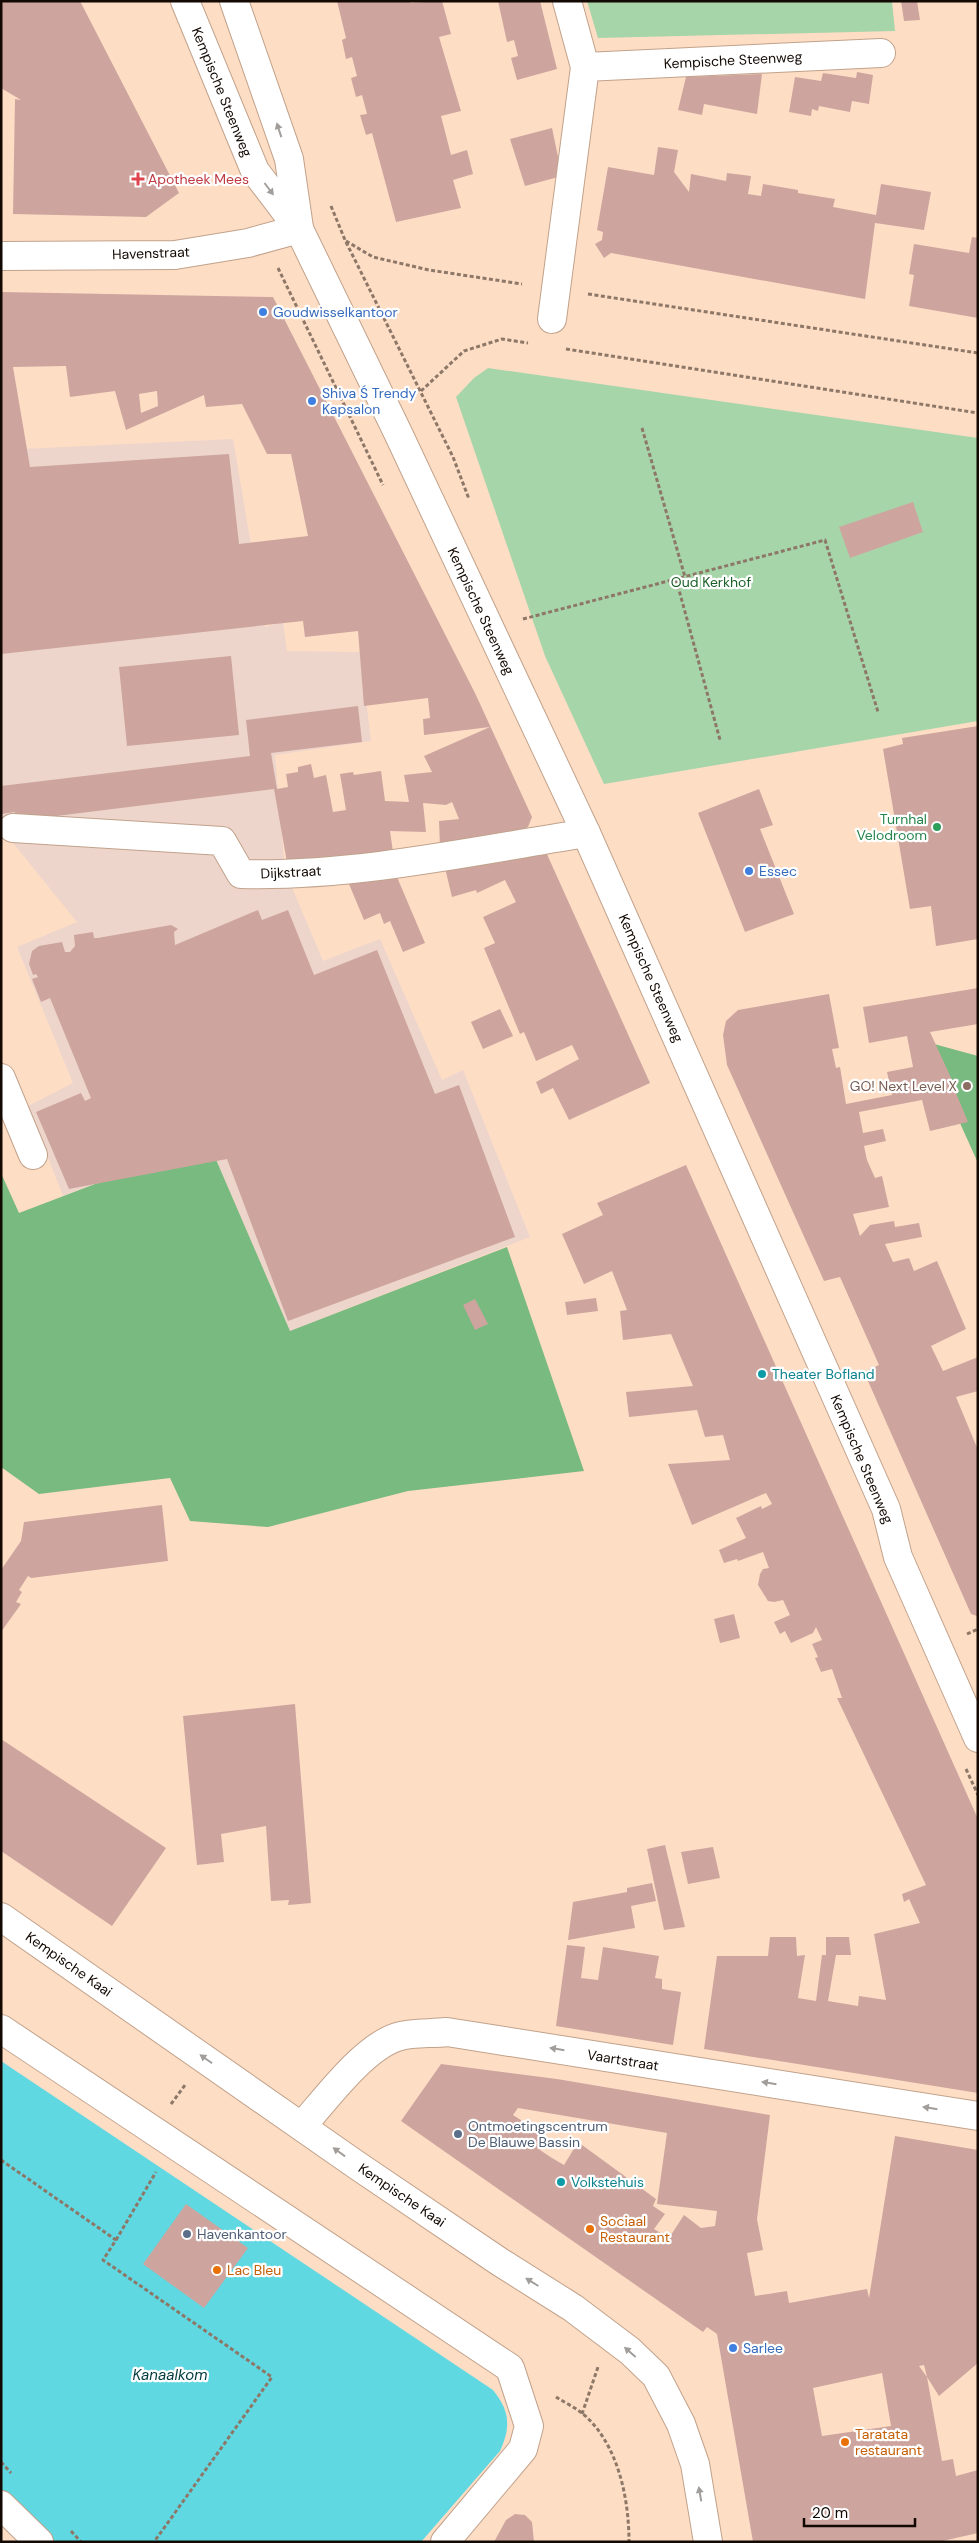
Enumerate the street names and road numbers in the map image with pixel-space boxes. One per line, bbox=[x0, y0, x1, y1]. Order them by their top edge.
street label: Kempische Steenweg bbox=[188, 24, 256, 160]
street label: Kempische Steenweg bbox=[663, 47, 803, 73]
street label: Havenstraat bbox=[112, 243, 190, 263]
street label: Kempische Steenweg bbox=[444, 544, 519, 678]
street label: Dijkstraat bbox=[260, 861, 322, 883]
street label: Kempische Steenweg bbox=[615, 911, 687, 1045]
street label: Kempische Steenweg bbox=[827, 1392, 897, 1526]
street label: Kempische Kaai bbox=[22, 1928, 116, 2000]
street label: Vaartstraat bbox=[586, 2045, 660, 2075]
street label: Kempische Kaai bbox=[355, 2159, 449, 2231]

